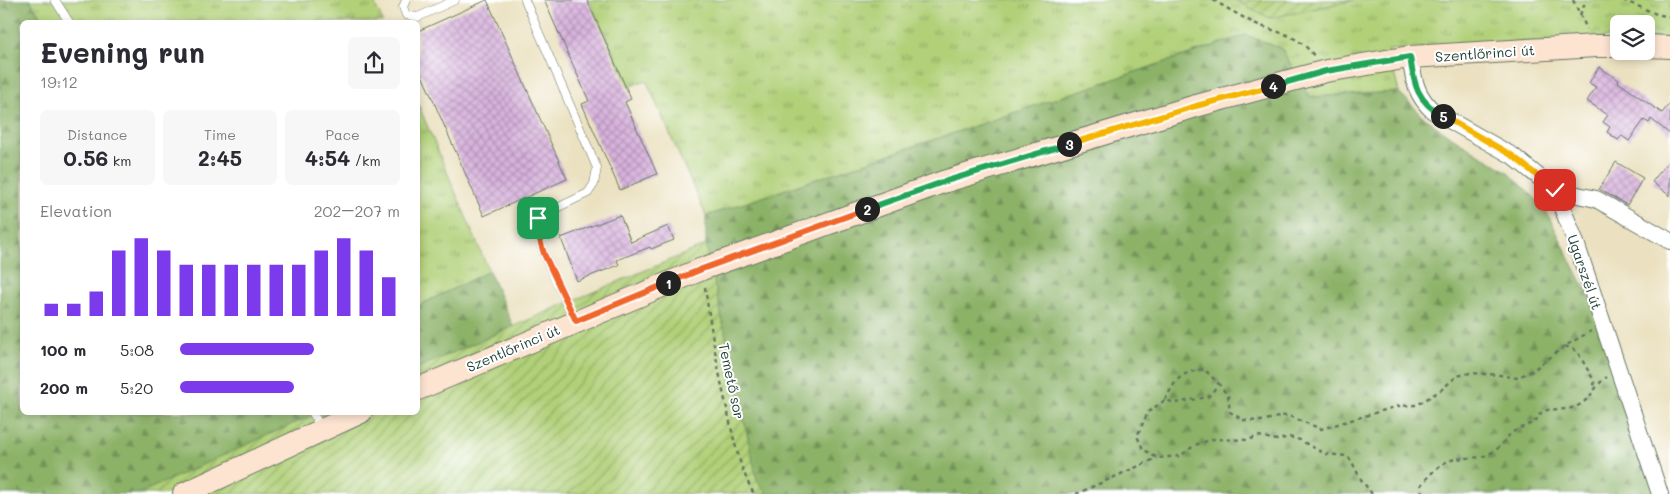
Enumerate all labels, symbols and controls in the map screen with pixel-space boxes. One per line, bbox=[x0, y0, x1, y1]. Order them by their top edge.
map controls bbox=[1610, 15, 1655, 60]
button: layers bbox=[1610, 15, 1655, 60]
text: Evening run bbox=[40, 34, 205, 70]
button: share bbox=[348, 37, 400, 89]
street label: Szentlőrinci út bbox=[1434, 40, 1536, 66]
text: 19:12 bbox=[40, 71, 78, 92]
pin: 4 bbox=[1260, 74, 1286, 98]
text: 4 bbox=[1269, 77, 1278, 96]
pin: 5 bbox=[1430, 104, 1456, 128]
text: 5 bbox=[1439, 107, 1448, 126]
text: Distance bbox=[67, 125, 127, 144]
text: Time bbox=[204, 125, 236, 144]
text: Pace bbox=[326, 125, 360, 144]
pin: 3 bbox=[1056, 132, 1082, 156]
text: 3 bbox=[1065, 135, 1074, 154]
text: 0.56 bbox=[63, 144, 108, 171]
text: 2:45 bbox=[198, 144, 242, 171]
text: 4:54 bbox=[305, 144, 350, 171]
text: km bbox=[108, 151, 131, 170]
text: /km bbox=[350, 151, 381, 170]
pin bbox=[1534, 169, 1576, 211]
icon: check bbox=[1541, 176, 1569, 204]
pin: 2 bbox=[854, 196, 880, 222]
pin bbox=[517, 197, 559, 239]
text: Elevation bbox=[40, 200, 112, 221]
text: 202–207 m bbox=[314, 200, 400, 221]
text: 2 bbox=[864, 200, 871, 219]
icon: arrive bbox=[524, 204, 552, 232]
street label: Ugarszél út bbox=[1563, 232, 1607, 312]
pin: 1 bbox=[656, 270, 680, 296]
text: 1 bbox=[665, 274, 672, 293]
street label: Szentlőrinci út bbox=[463, 320, 563, 376]
text: 100 m bbox=[40, 339, 86, 360]
text: 5:08 bbox=[120, 339, 154, 360]
street label: Temető sor bbox=[715, 341, 749, 421]
text: 200 m bbox=[40, 377, 88, 398]
text: 5:20 bbox=[120, 377, 153, 398]

